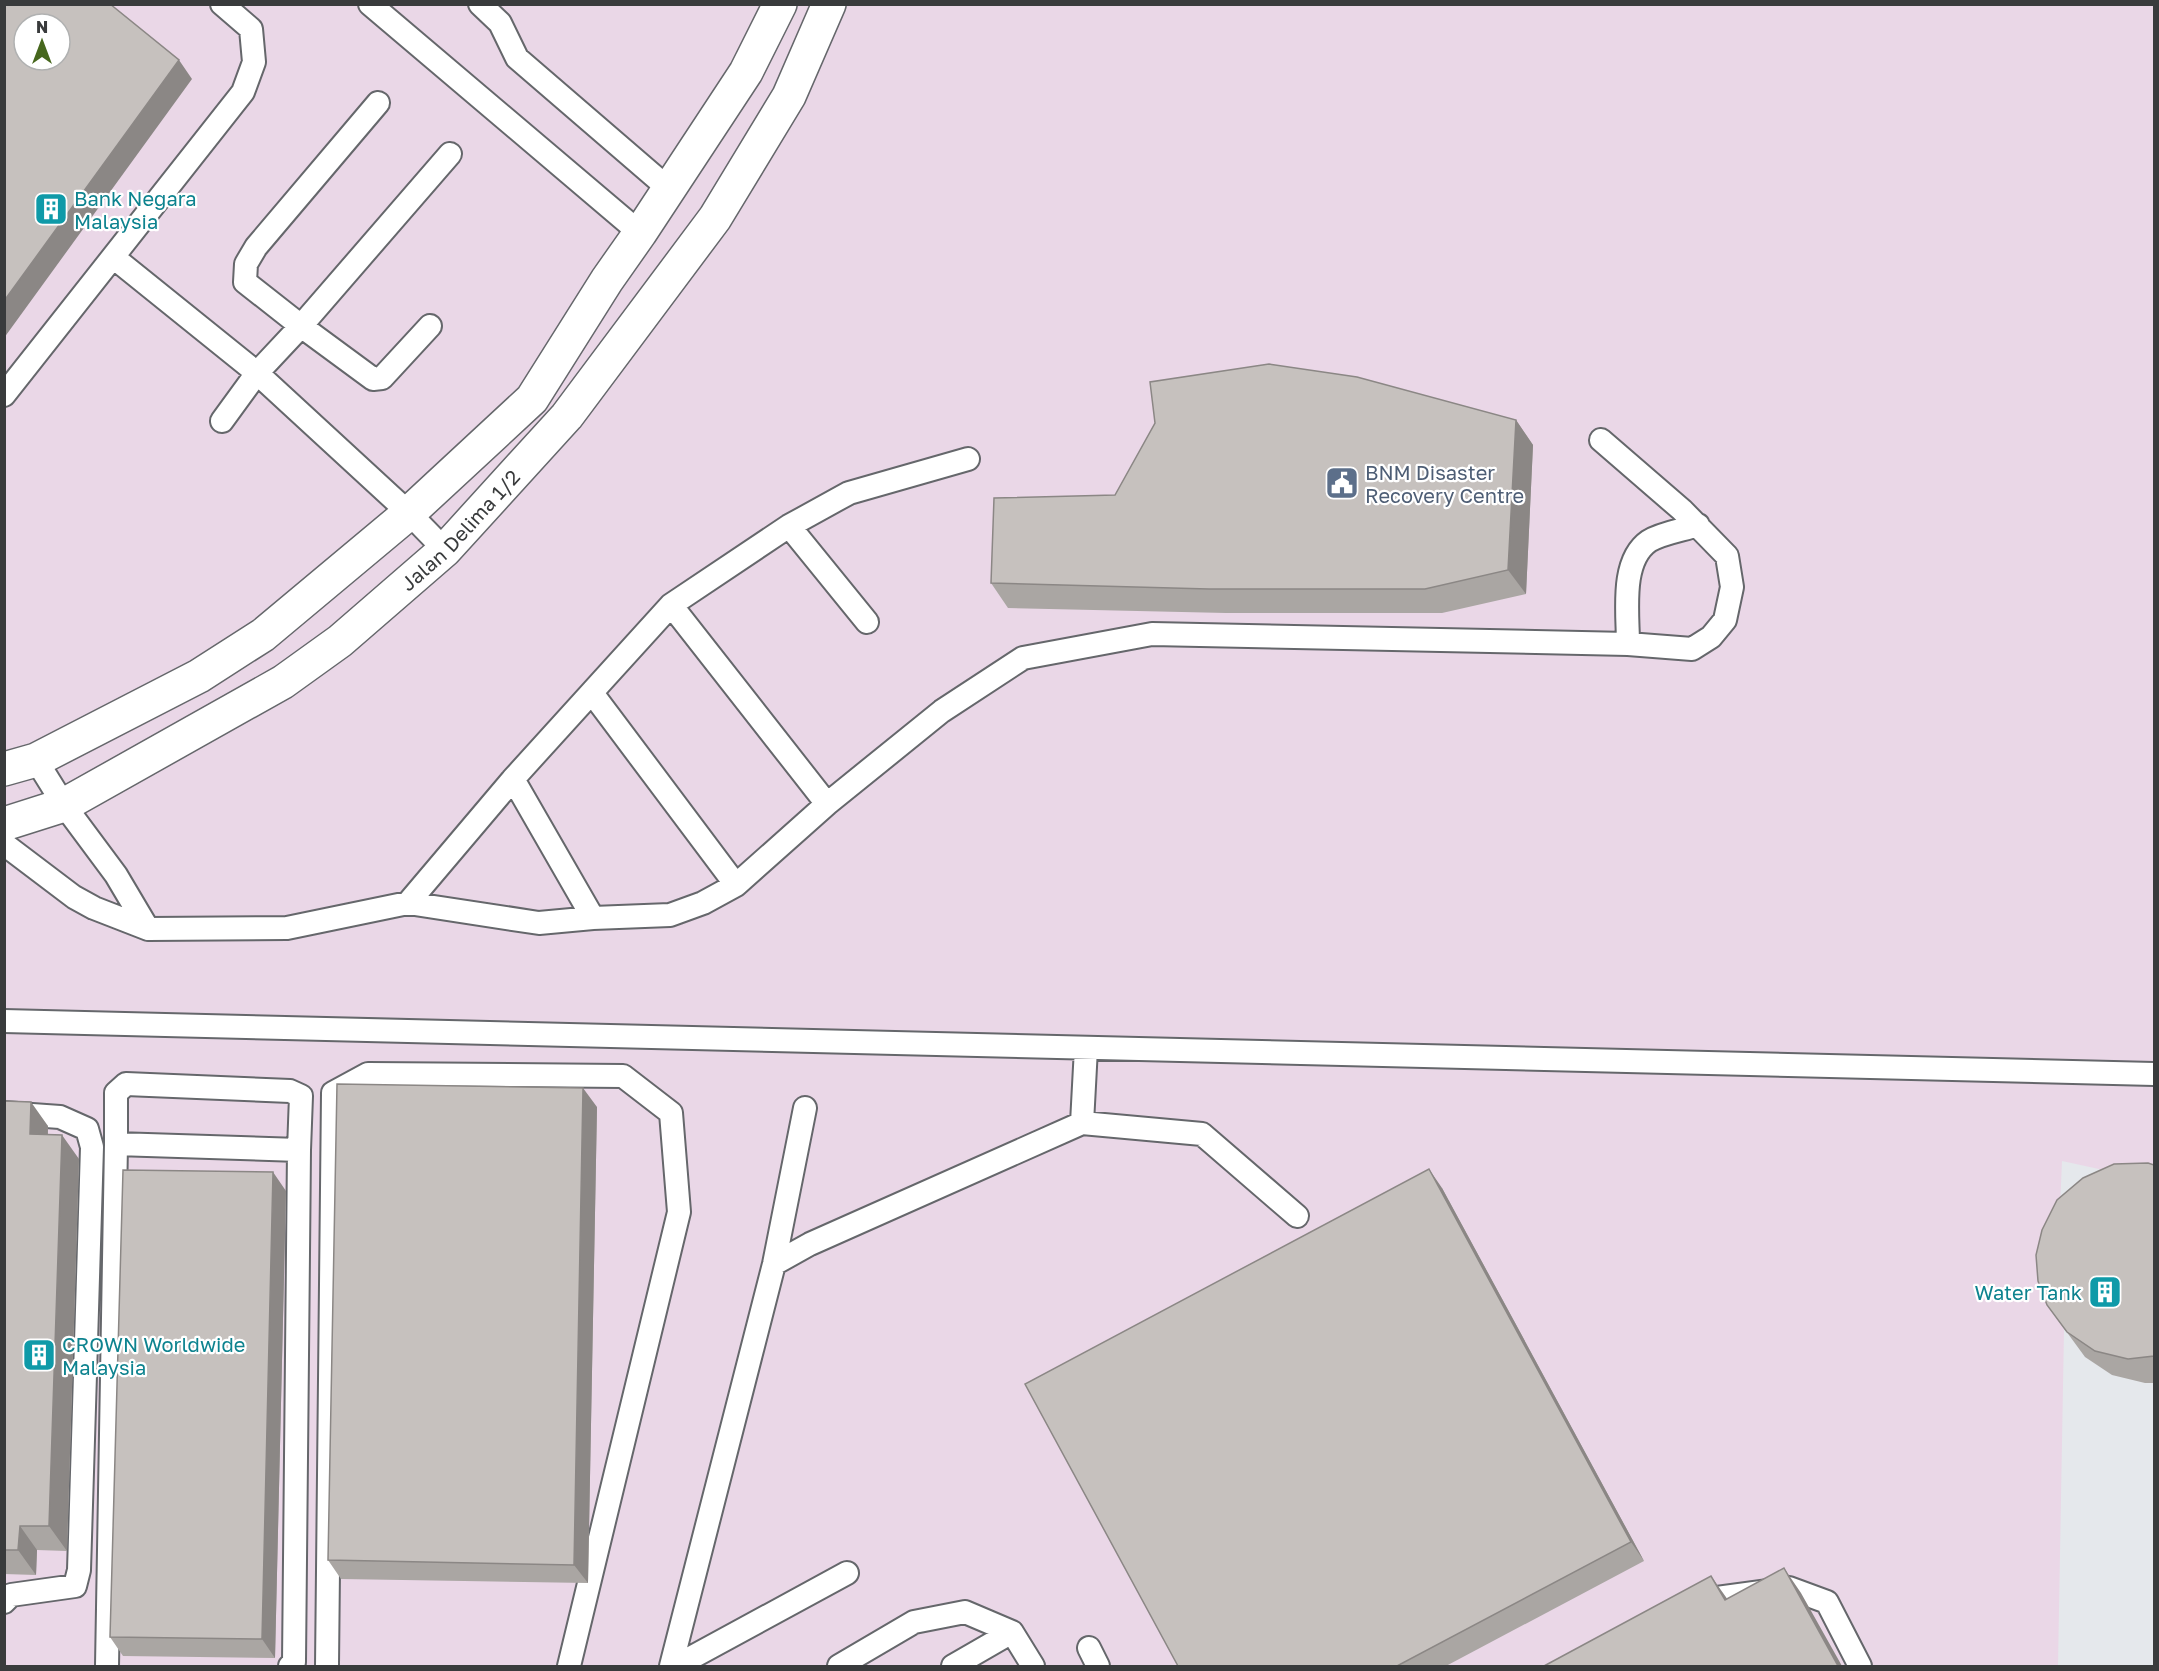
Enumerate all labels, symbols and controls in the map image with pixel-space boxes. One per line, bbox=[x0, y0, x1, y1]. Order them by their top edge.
north arrow bbox=[12, 12, 72, 72]
text: N bbox=[36, 17, 48, 37]
place label: Bank Negara Malaysia bbox=[74, 186, 197, 233]
building icon: Bank Negara Malaysia bbox=[33, 191, 69, 227]
place label: BNM Disaster Recovery Centre bbox=[1365, 460, 1524, 507]
street label: Jalan Delima 1/2 bbox=[395, 465, 524, 595]
public building icon: BNM Disaster Recovery Centre bbox=[1324, 465, 1360, 501]
building icon: Water Tank bbox=[2087, 1274, 2123, 1310]
place label: Water Tank bbox=[1975, 1280, 2082, 1304]
place label: CROWN Worldwide Malaysia bbox=[62, 1332, 245, 1379]
building icon: CROWN Worldwide Malaysia bbox=[21, 1337, 57, 1373]

